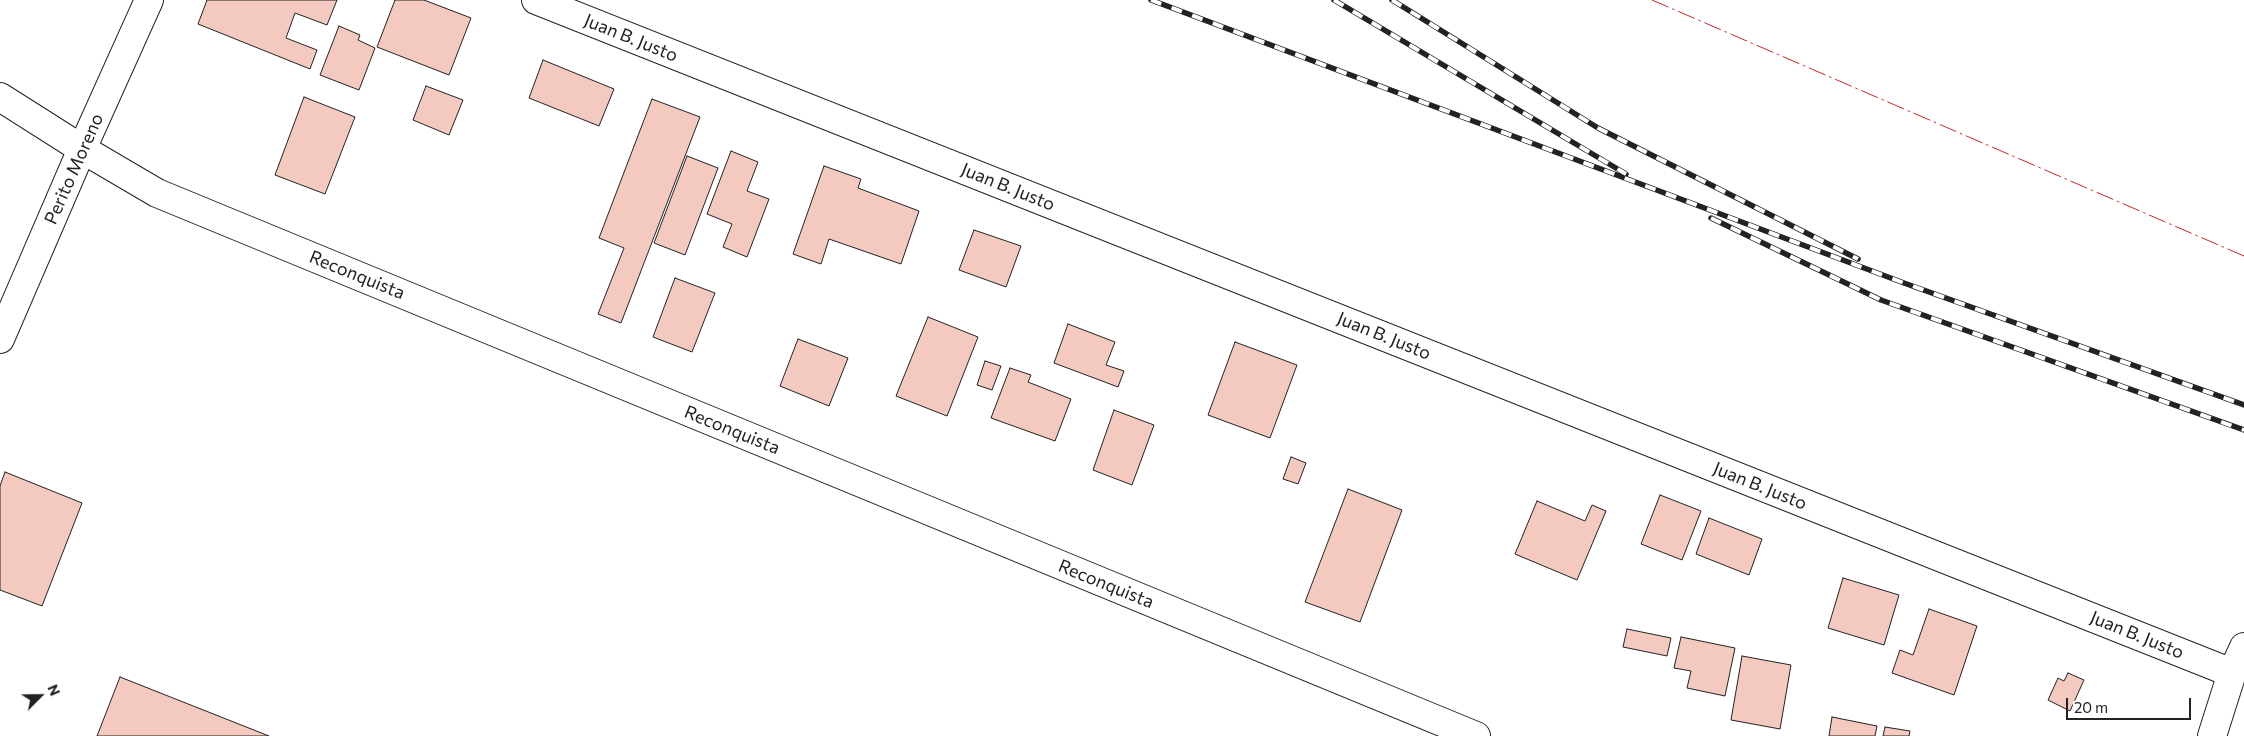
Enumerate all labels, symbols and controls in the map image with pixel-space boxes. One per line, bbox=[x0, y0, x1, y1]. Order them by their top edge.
street label: Juan B. Justo bbox=[581, 9, 681, 67]
street label: Perito Moreno bbox=[40, 110, 108, 228]
street label: Juan B. Justo bbox=[958, 158, 1058, 216]
street label: Reconquista bbox=[306, 246, 408, 304]
street label: Juan B. Justo bbox=[1334, 307, 1434, 365]
street label: Reconquista bbox=[681, 401, 783, 459]
street label: Juan B. Justo bbox=[1710, 457, 1810, 515]
street label: Reconquista bbox=[1055, 555, 1157, 613]
street label: Juan B. Justo bbox=[2087, 606, 2187, 664]
north arrow bbox=[15, 671, 65, 721]
text: N bbox=[44, 682, 64, 698]
scale bar bbox=[2069, 688, 2194, 720]
text: 20 m bbox=[2074, 698, 2108, 716]

